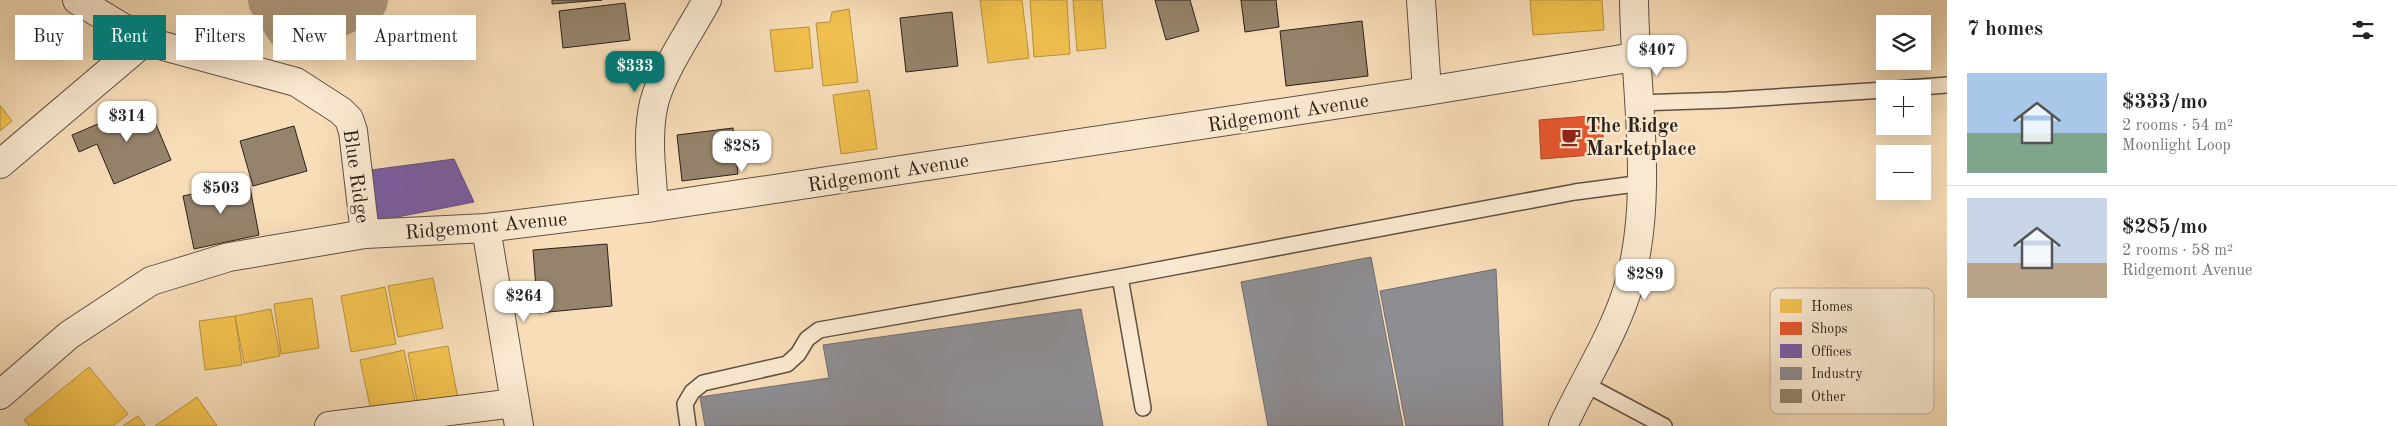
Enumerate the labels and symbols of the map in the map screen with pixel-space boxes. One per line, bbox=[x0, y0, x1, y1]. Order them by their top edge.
pin: $407 bbox=[1627, 34, 1687, 77]
pin: $333 bbox=[605, 51, 665, 93]
street label: Ridgemont Avenue bbox=[1206, 91, 1370, 137]
pin: $314 bbox=[97, 100, 157, 143]
place label: The Ridge Marketplace bbox=[1586, 117, 1697, 160]
cafe icon: The Ridge Marketplace bbox=[1560, 126, 1582, 148]
street label: Blue Ridge bbox=[339, 128, 372, 225]
pin: $285 bbox=[712, 130, 772, 173]
street label: Ridgemont Avenue bbox=[806, 151, 970, 197]
pin: $503 bbox=[191, 172, 251, 215]
street label: Ridgemont Avenue bbox=[404, 210, 568, 244]
pin: $289 bbox=[1615, 258, 1675, 301]
pin: $264 bbox=[494, 280, 554, 323]
legend bbox=[1770, 288, 1934, 414]
text: Homes bbox=[1811, 300, 1853, 314]
text: Shops bbox=[1811, 322, 1848, 336]
text: Offices bbox=[1811, 345, 1851, 359]
text: Industry bbox=[1811, 367, 1864, 381]
text: Other bbox=[1811, 390, 1846, 404]

